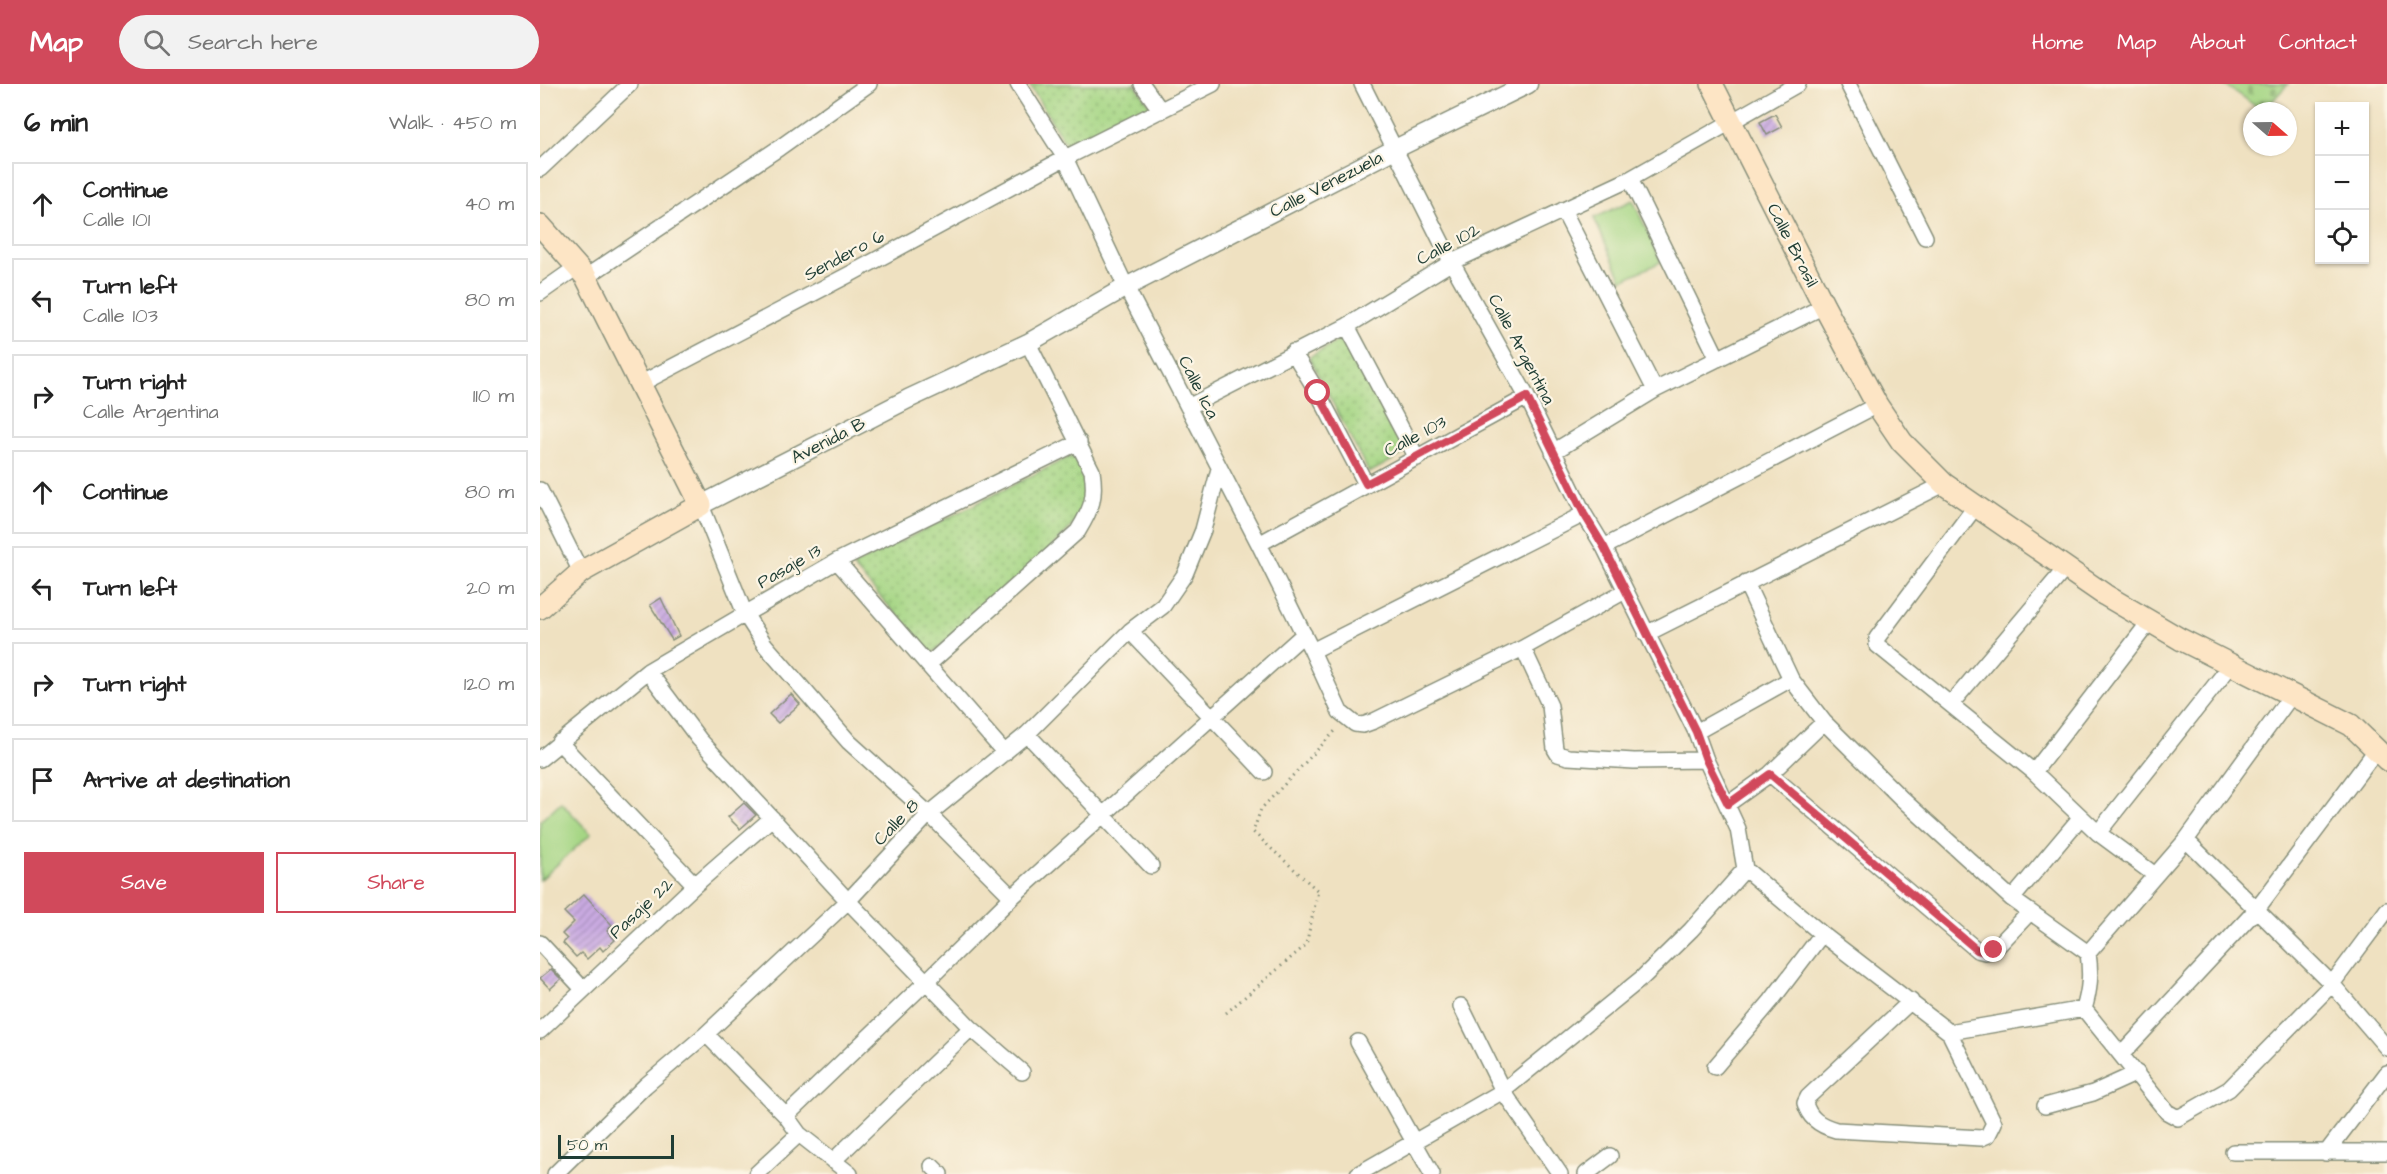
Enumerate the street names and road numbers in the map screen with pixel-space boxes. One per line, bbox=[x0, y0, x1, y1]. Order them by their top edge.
street label: Calle Venezuela bbox=[1265, 145, 1387, 224]
street label: Calle Brasil bbox=[1761, 199, 1824, 292]
street label: Calle 102 bbox=[1412, 217, 1485, 272]
street label: Sendero 6 bbox=[800, 224, 889, 287]
street label: Calle Argentina bbox=[1481, 289, 1561, 410]
street label: Calle Ica bbox=[1172, 351, 1225, 423]
street label: Calle 103 bbox=[1380, 410, 1451, 463]
street label: Avenida B bbox=[787, 411, 870, 470]
street label: Pasaje 13 bbox=[752, 538, 826, 595]
street label: Calle 8 bbox=[868, 793, 925, 851]
street label: Pasaje 22 bbox=[604, 872, 679, 945]

